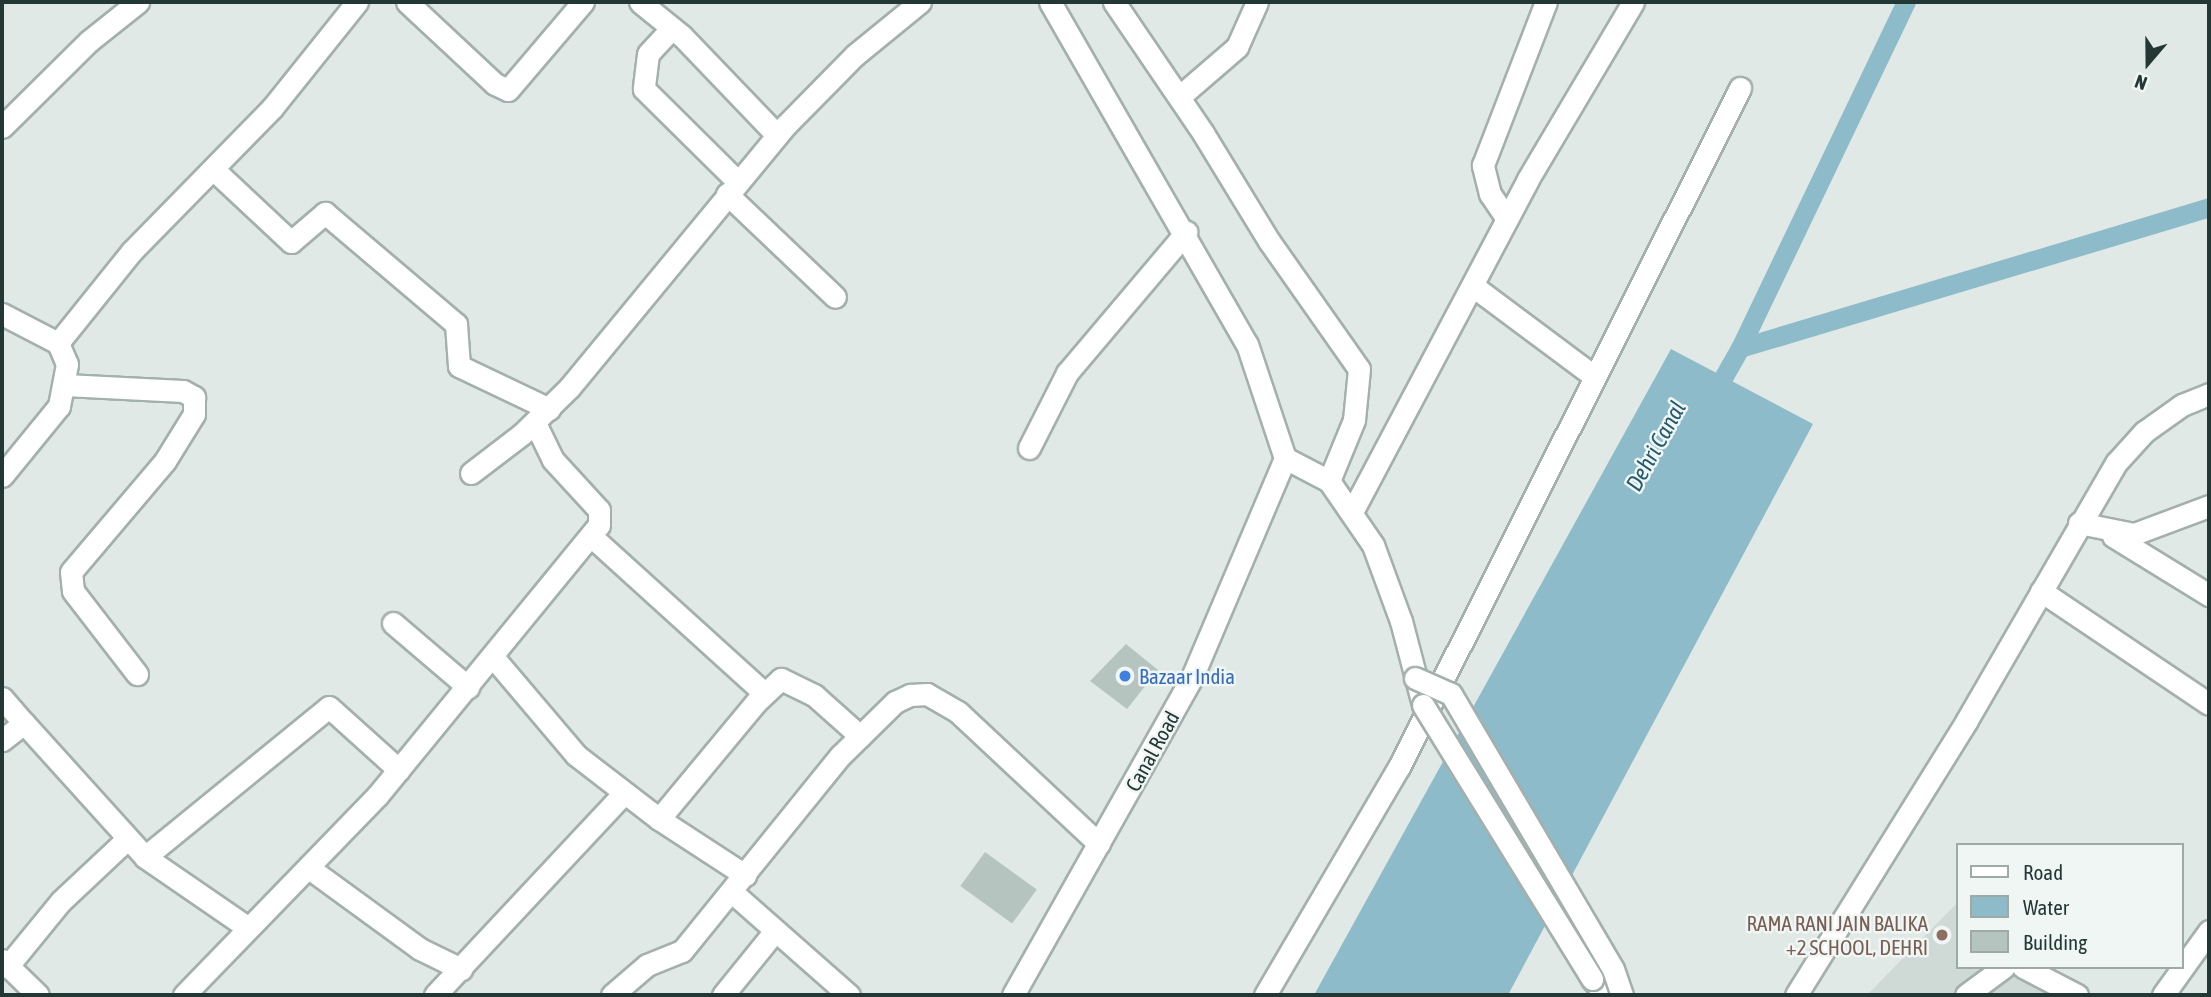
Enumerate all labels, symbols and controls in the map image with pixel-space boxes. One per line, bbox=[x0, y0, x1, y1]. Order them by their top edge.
north arrow bbox=[2113, 28, 2183, 98]
text: N bbox=[2132, 70, 2150, 95]
water label: Dehri Canal bbox=[1620, 396, 1692, 496]
place label: Bazaar India bbox=[1139, 663, 1235, 689]
marker: Bazaar India bbox=[1117, 668, 1133, 684]
street label: Canal Road bbox=[1120, 707, 1184, 795]
legend bbox=[1955, 843, 2183, 969]
text: Road bbox=[2023, 860, 2063, 884]
text: Water bbox=[2023, 895, 2069, 919]
place label: RAMA RANI JAIN BALIKA +2 SCHOOL, DEHRI bbox=[1747, 910, 1928, 960]
marker: RAMA RANI JAIN BALIKA +2 SCHOOL, DEHRI bbox=[1934, 927, 1950, 943]
text: Building bbox=[2023, 930, 2087, 954]

